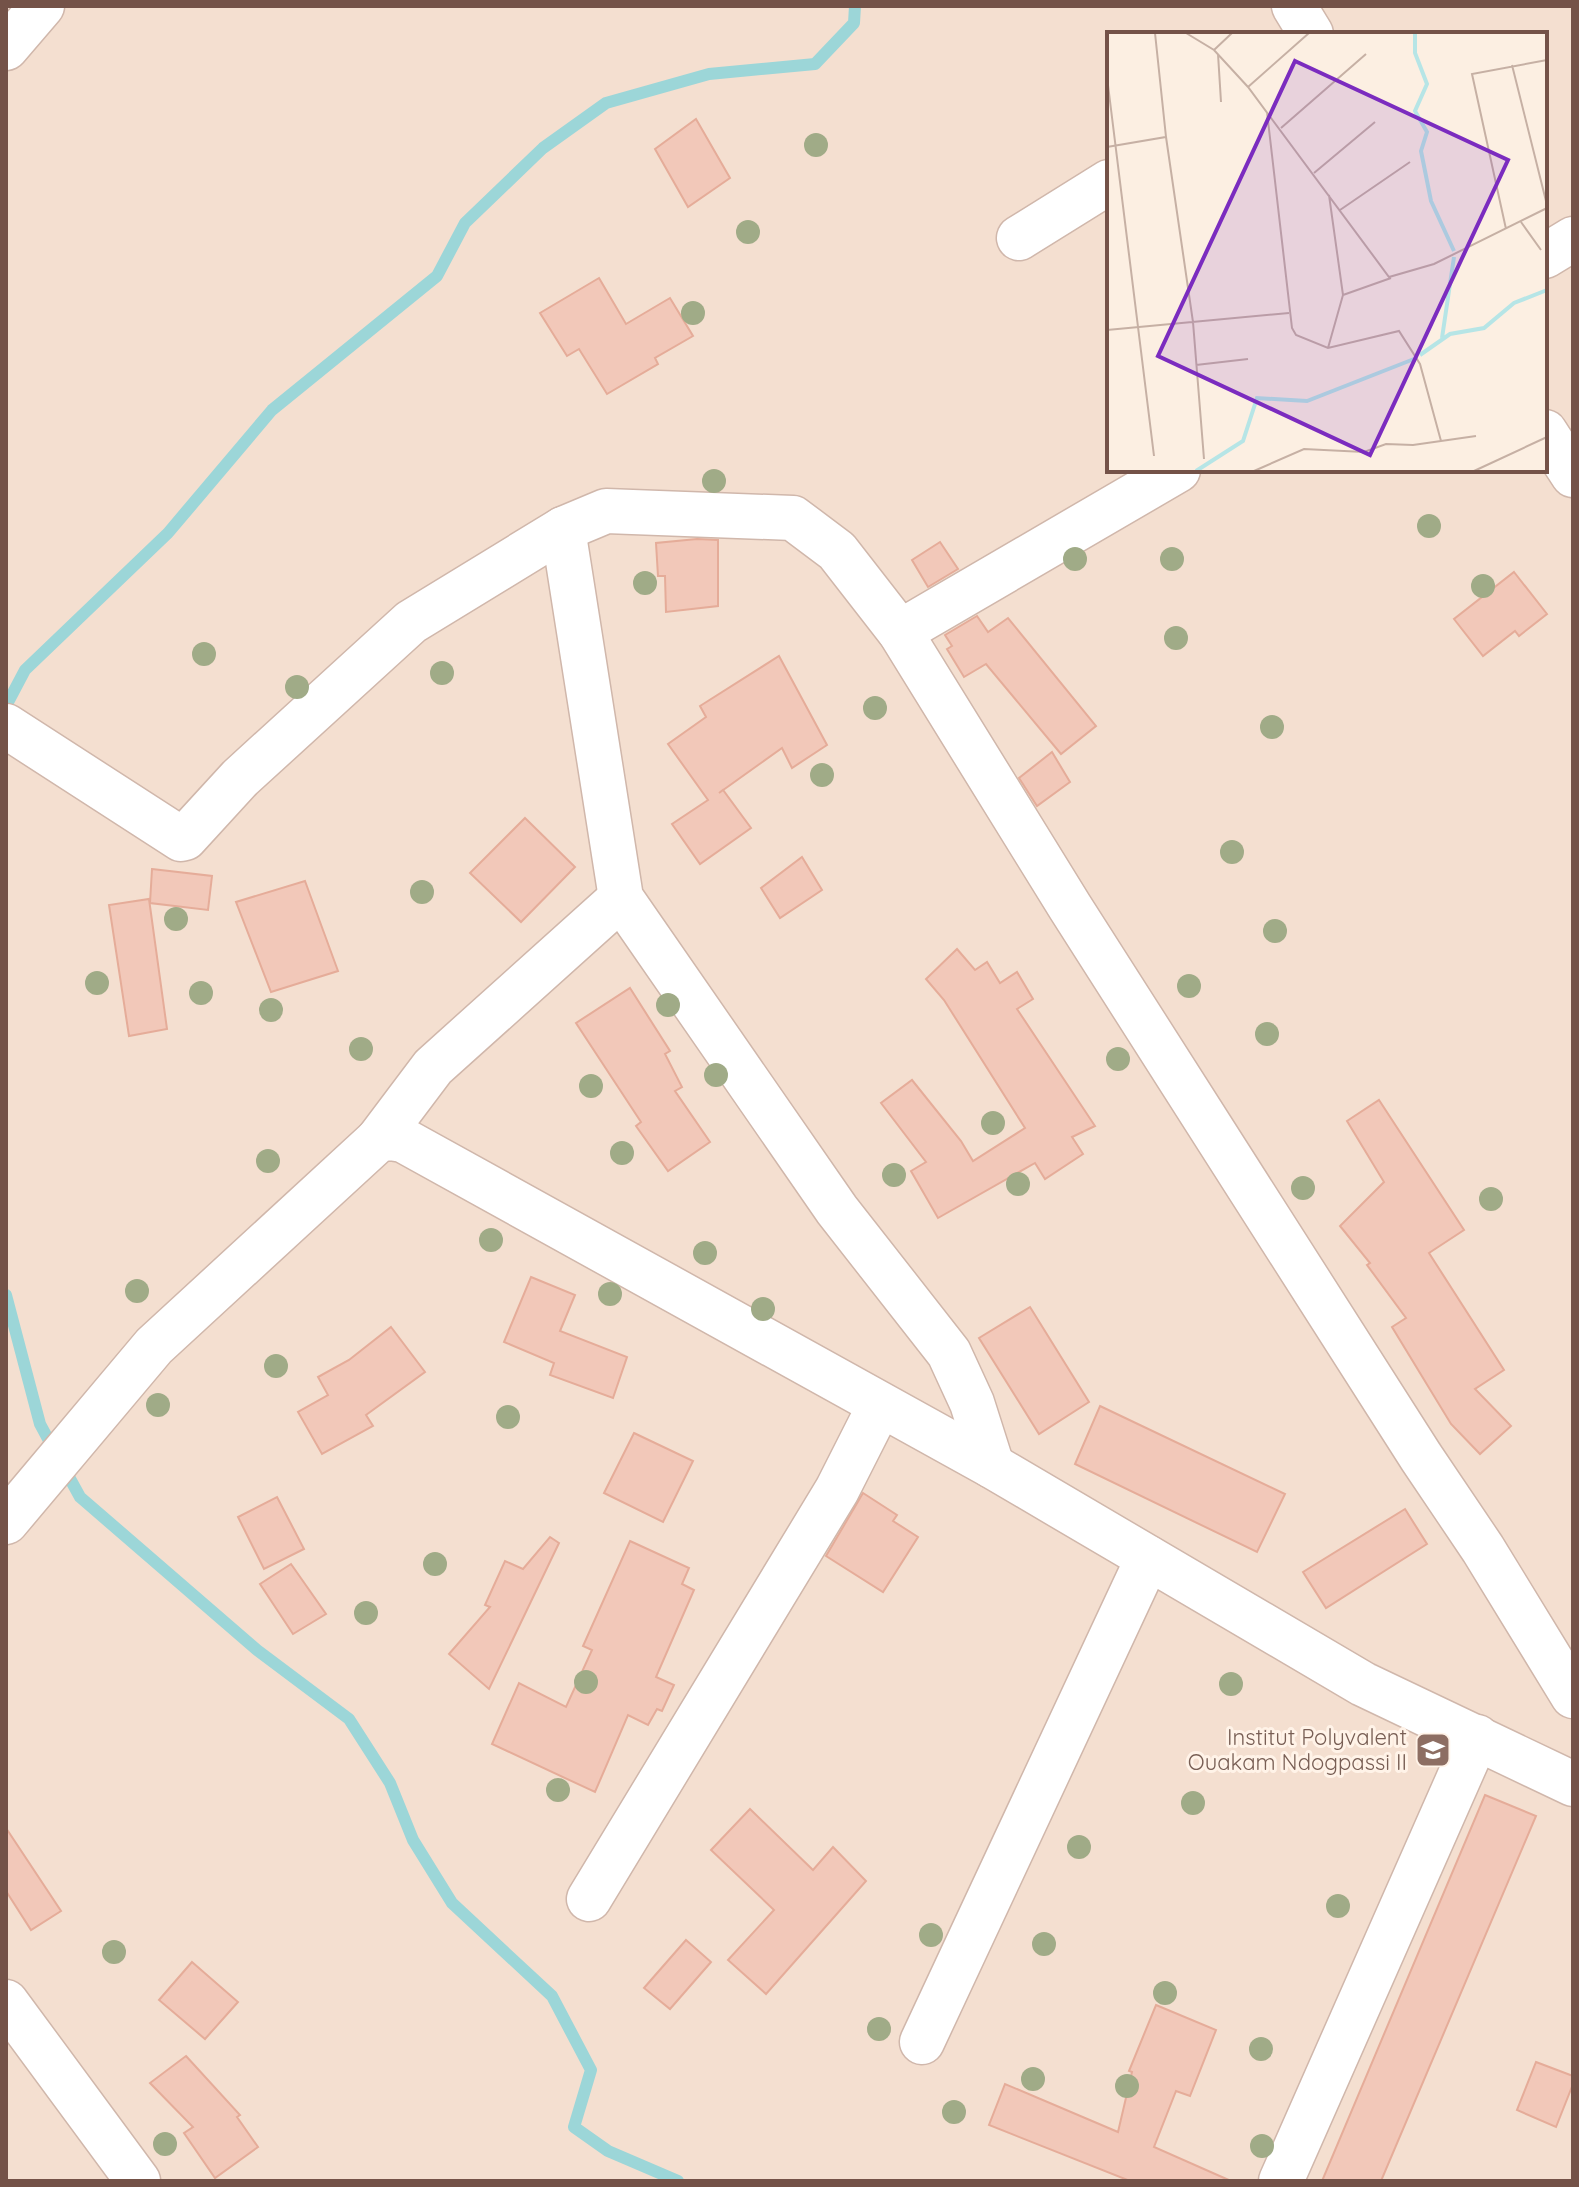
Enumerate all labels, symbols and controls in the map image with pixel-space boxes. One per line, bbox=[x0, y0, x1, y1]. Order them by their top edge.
inset map bbox=[1107, 32, 1547, 472]
place label: Institut Polyvalent Ouakam Ndogpassi II bbox=[1188, 1723, 1407, 1776]
school or university icon: Institut Polyvalent Ouakam Ndogpassi II bbox=[1414, 1731, 1452, 1769]

